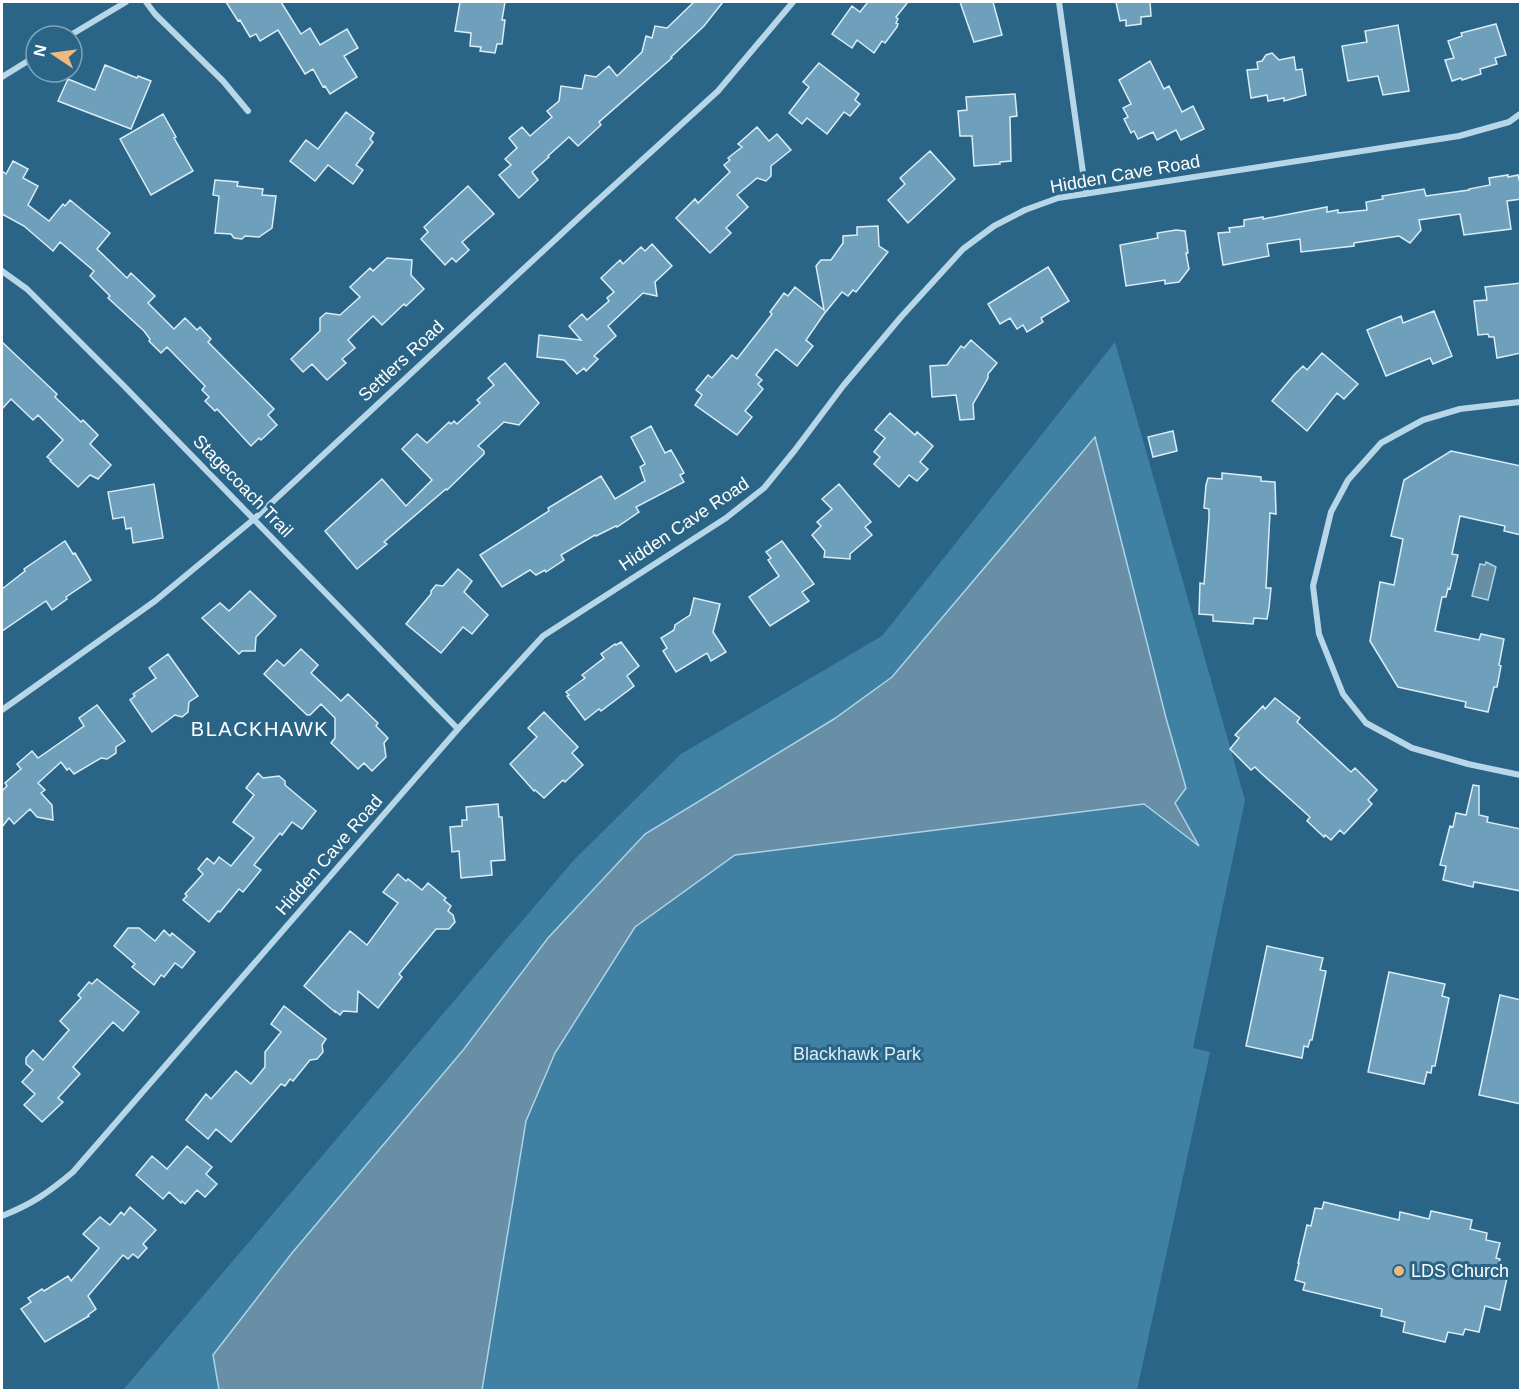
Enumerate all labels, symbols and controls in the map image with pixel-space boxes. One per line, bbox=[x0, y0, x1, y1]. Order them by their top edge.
north arrow bbox=[24, 24, 84, 84]
text: N bbox=[30, 43, 49, 58]
street label: Hidden Cave Road bbox=[1048, 151, 1202, 197]
street label: Settlers Road bbox=[354, 316, 448, 406]
street label: Stagecoach Trail bbox=[189, 431, 297, 541]
street label: Hidden Cave Road bbox=[615, 473, 753, 575]
district label: BLACKHAWK bbox=[191, 718, 329, 740]
street label: Hidden Cave Road bbox=[272, 791, 386, 919]
park label: Blackhawk Park bbox=[793, 1044, 922, 1064]
place label: LDS Church bbox=[1411, 1261, 1509, 1281]
marker: LDS Church bbox=[1392, 1264, 1406, 1278]

